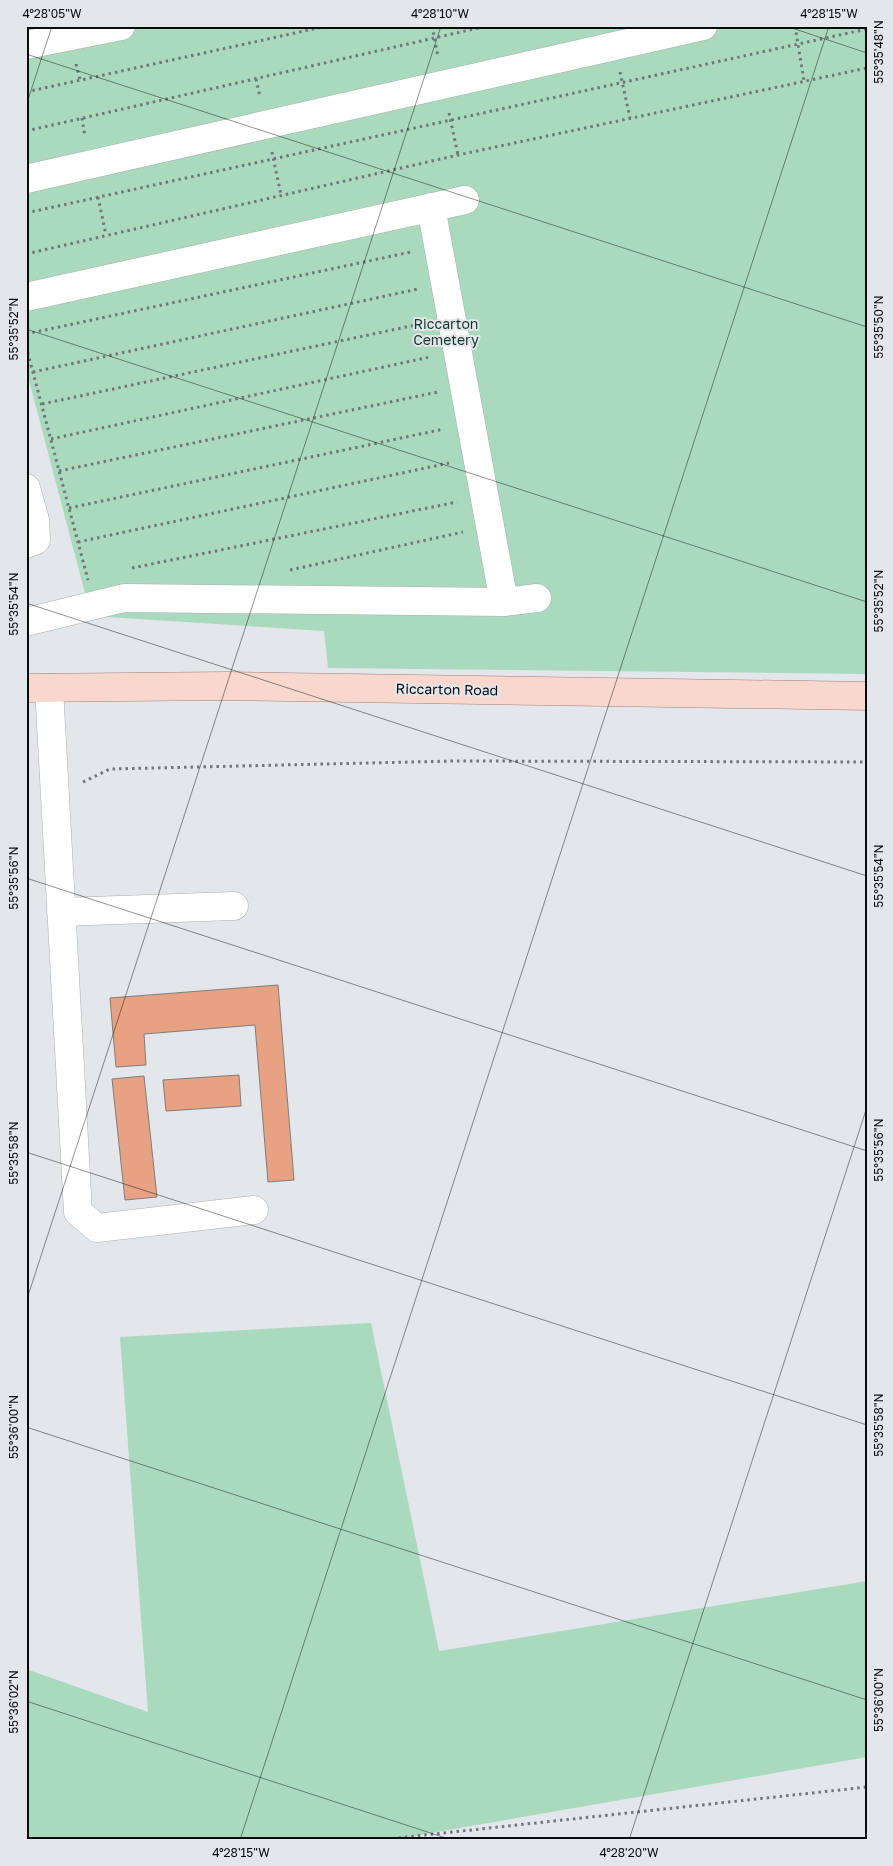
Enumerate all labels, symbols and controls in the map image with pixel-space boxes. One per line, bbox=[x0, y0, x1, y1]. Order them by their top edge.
text: 4°28'05"W bbox=[22, 6, 82, 21]
text: 4°28'10"W bbox=[411, 6, 469, 21]
text: 4°28'15"W bbox=[800, 6, 858, 21]
text: 55°35'48"N bbox=[871, 20, 886, 84]
text: 55°35'50"N bbox=[871, 295, 886, 359]
text: 55°35'52"N bbox=[6, 298, 21, 360]
park label: Riccarton Cemetery bbox=[413, 315, 479, 348]
text: 55°35'52"N bbox=[871, 570, 886, 632]
text: 55°35'54"N bbox=[6, 572, 21, 636]
street label: Riccarton Road bbox=[396, 680, 498, 698]
text: 55°35'54"N bbox=[871, 844, 886, 908]
text: 55°35'56"N bbox=[6, 846, 21, 910]
text: 55°35'56"N bbox=[871, 1118, 886, 1182]
text: 55°35'58"N bbox=[6, 1121, 21, 1185]
text: 55°35'58"N bbox=[871, 1393, 886, 1457]
text: 55°36'00"N bbox=[6, 1395, 21, 1459]
text: 55°36'00"N bbox=[871, 1668, 886, 1732]
text: 55°36'02"N bbox=[6, 1670, 21, 1734]
text: 4°28'15"W bbox=[212, 1845, 270, 1860]
text: 4°28'20"W bbox=[599, 1845, 659, 1860]

